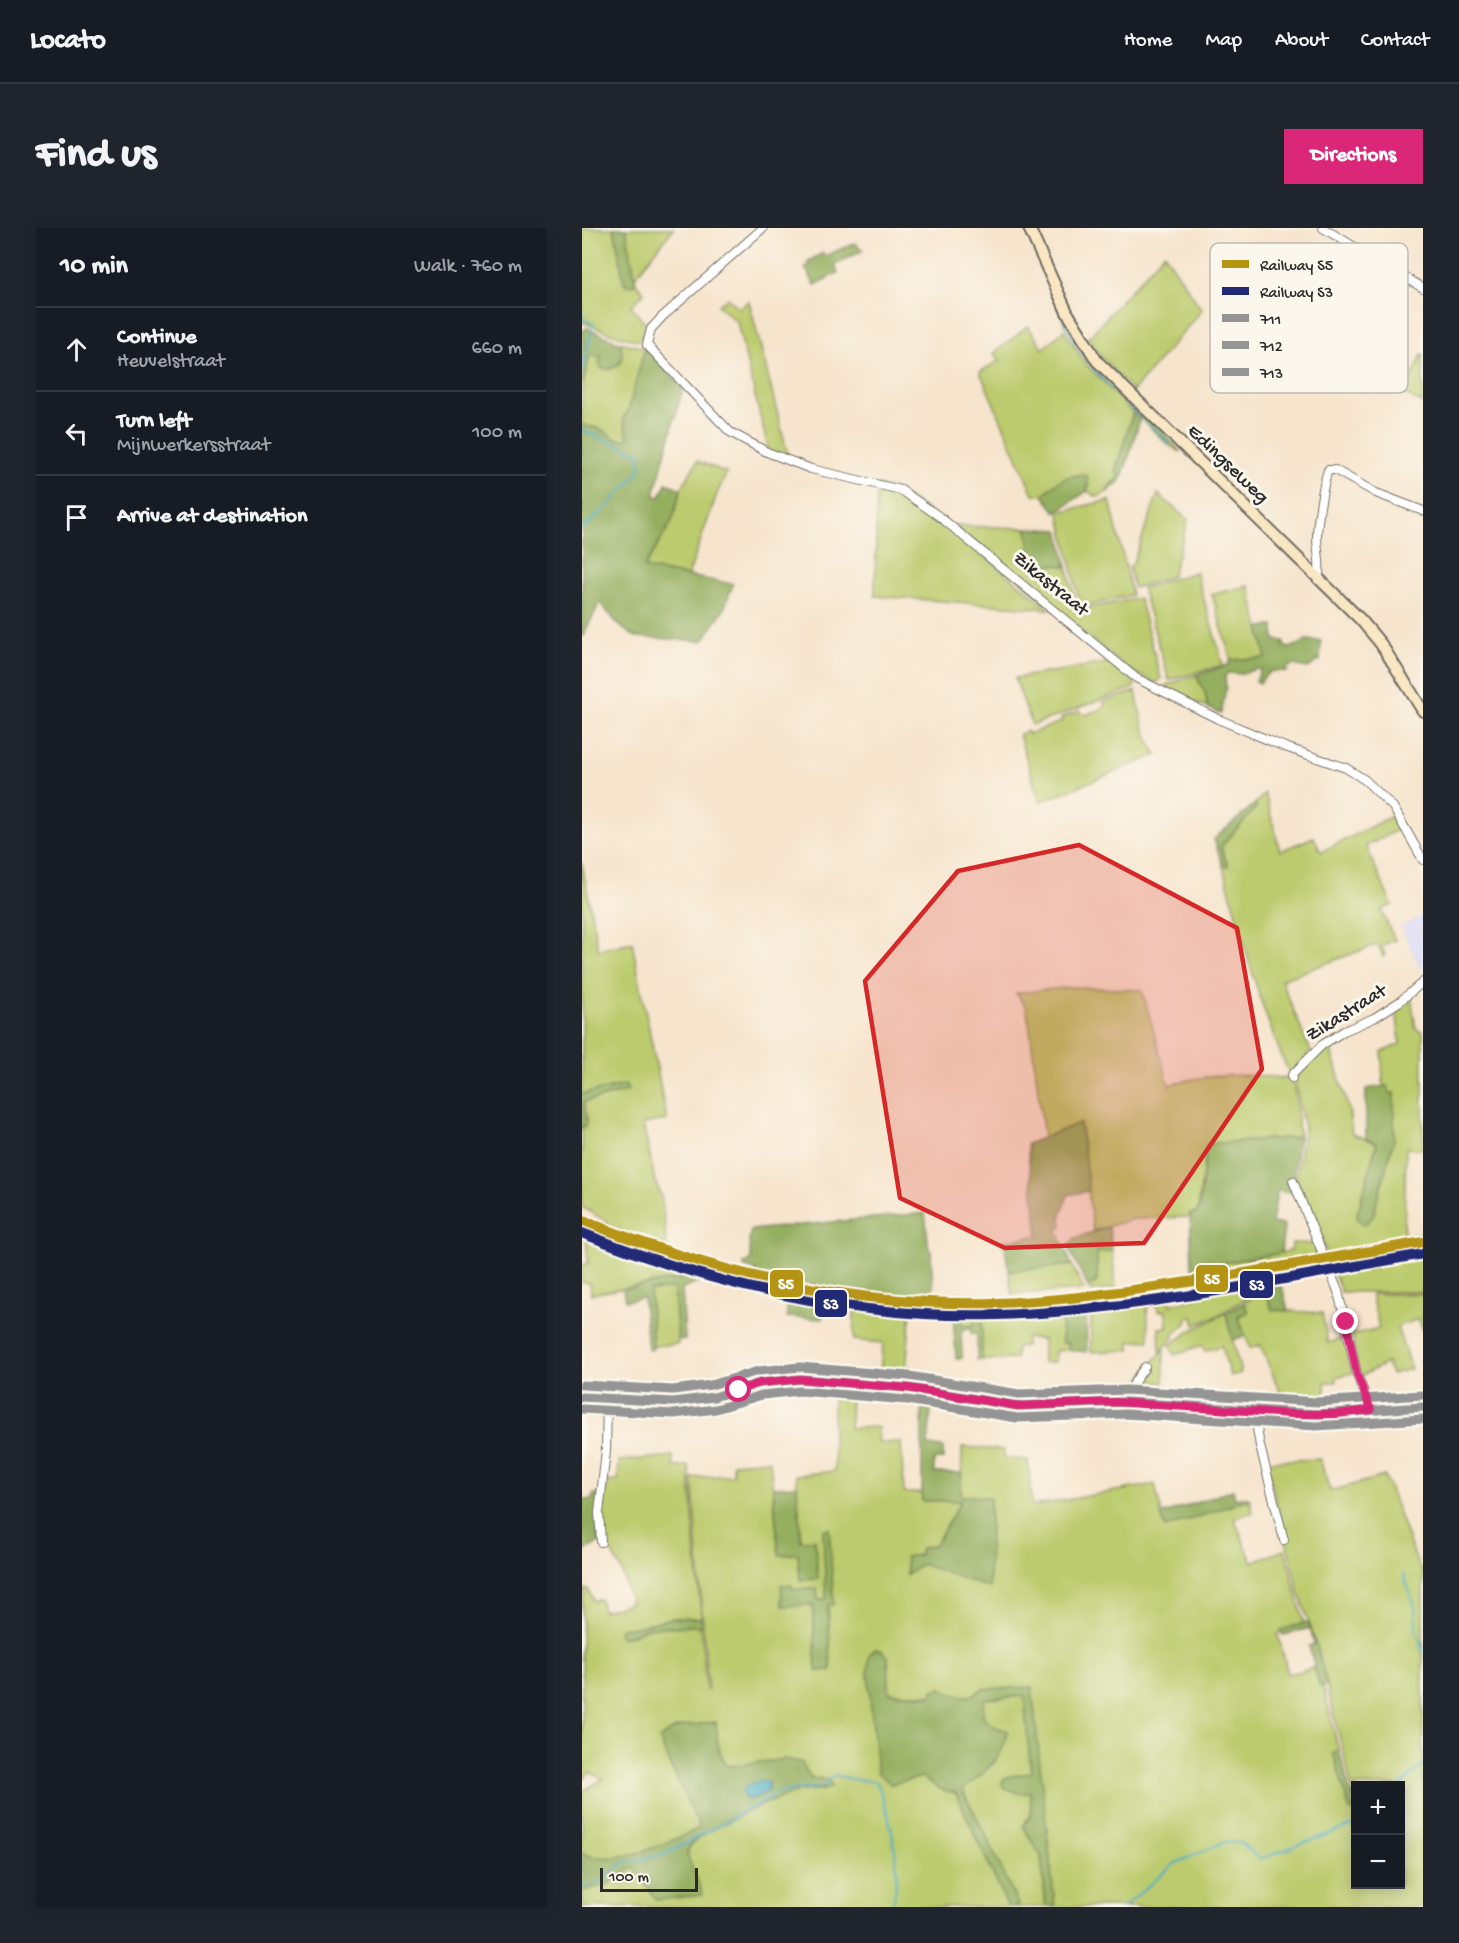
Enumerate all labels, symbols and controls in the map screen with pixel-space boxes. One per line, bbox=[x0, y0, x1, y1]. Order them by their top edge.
text: Locato bbox=[30, 25, 106, 58]
text: Home bbox=[1124, 29, 1172, 54]
text: Map bbox=[1205, 29, 1242, 54]
text: About bbox=[1275, 29, 1328, 54]
text: Contact bbox=[1361, 29, 1429, 54]
button: Directions bbox=[1284, 129, 1423, 184]
text: Find us bbox=[36, 132, 156, 181]
legend bbox=[1210, 243, 1408, 393]
text: 10 min bbox=[60, 252, 128, 283]
text: Walk · 760 m bbox=[414, 256, 522, 279]
text: Railway S5 bbox=[1260, 258, 1333, 277]
text: Railway S3 bbox=[1260, 285, 1333, 304]
text: 711 bbox=[1259, 312, 1281, 331]
text: Continue bbox=[117, 325, 197, 351]
icon: ahead bbox=[60, 333, 93, 366]
text: 660 m bbox=[471, 338, 522, 361]
text: 712 bbox=[1259, 339, 1283, 358]
text: Heuvelstraat bbox=[117, 351, 225, 374]
text: 713 bbox=[1259, 366, 1283, 385]
text: Turn left bbox=[117, 409, 191, 435]
icon: left bbox=[60, 417, 93, 450]
street label: Edingseweg bbox=[1182, 421, 1272, 509]
text: 100 m bbox=[472, 422, 522, 445]
text: Mijnwerkersstraat bbox=[117, 435, 270, 458]
icon: arrive bbox=[60, 501, 93, 534]
text: Arrive at destination bbox=[117, 504, 307, 530]
street label: Zikastraat bbox=[1008, 548, 1094, 623]
street label: Zikastraat bbox=[1303, 979, 1393, 1048]
line badge: S5 bbox=[1195, 1264, 1229, 1293]
line badge: S5 bbox=[769, 1269, 804, 1298]
line badge: S3 bbox=[1239, 1270, 1274, 1299]
text: S5 bbox=[1204, 1272, 1221, 1291]
text: S5 bbox=[778, 1277, 795, 1296]
text: S3 bbox=[1249, 1278, 1265, 1297]
line badge: S3 bbox=[814, 1289, 848, 1318]
text: S3 bbox=[823, 1297, 839, 1316]
route end bbox=[1332, 1308, 1358, 1334]
route start bbox=[725, 1376, 751, 1402]
map controls bbox=[1351, 1781, 1405, 1889]
button: + bbox=[1351, 1781, 1405, 1835]
button: − bbox=[1351, 1835, 1405, 1889]
scale bar bbox=[600, 1865, 698, 1892]
text: 100 m bbox=[609, 1869, 649, 1888]

